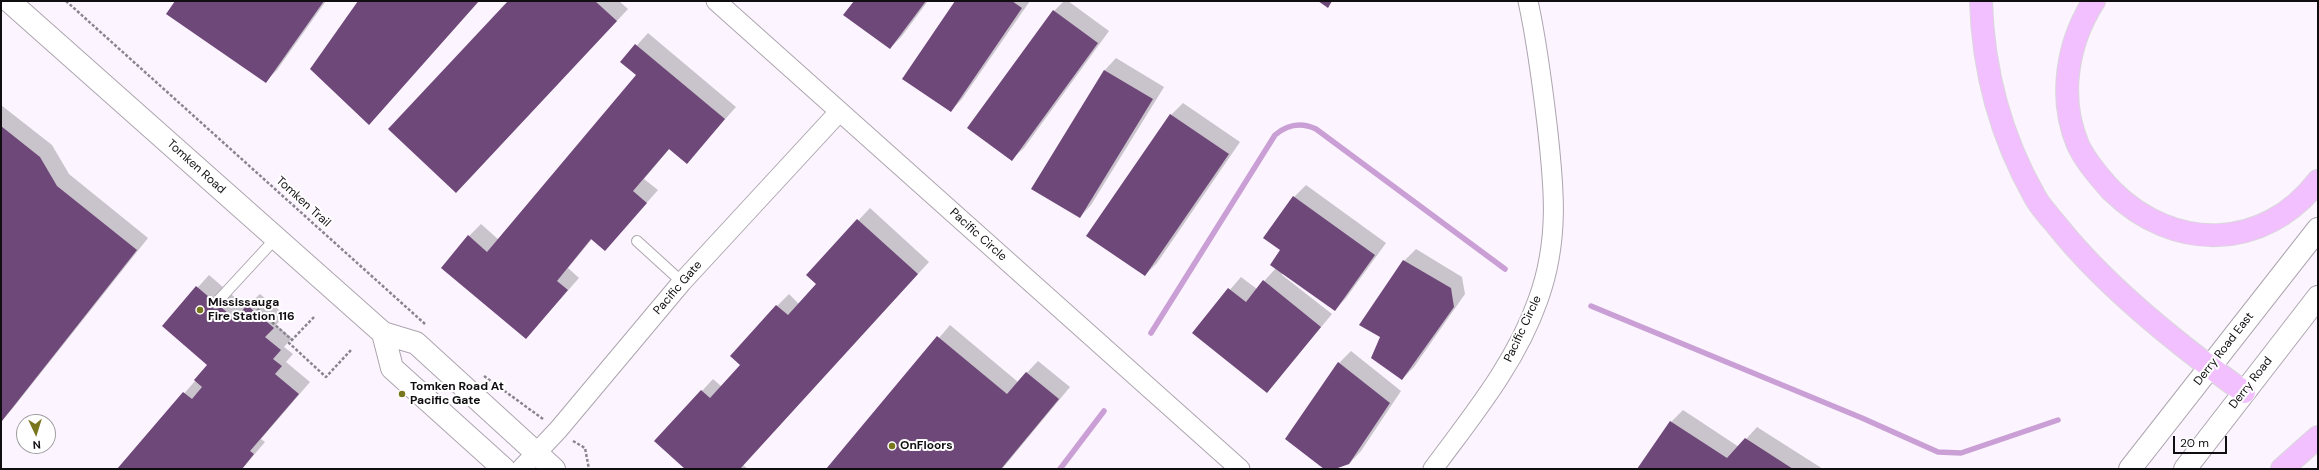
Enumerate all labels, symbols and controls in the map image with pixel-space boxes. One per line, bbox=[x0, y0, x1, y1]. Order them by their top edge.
street label: Tomken Road bbox=[164, 137, 228, 197]
street label: Tomken Trail bbox=[273, 174, 333, 230]
street label: Pacific Circle bbox=[946, 206, 1010, 264]
street label: Pacific Gate bbox=[651, 258, 705, 318]
street label: Pacific Circle bbox=[1501, 293, 1545, 365]
place label: Mississauga Fire Station 116 bbox=[208, 296, 295, 324]
marker: Mississauga Fire Station 116 bbox=[195, 305, 205, 315]
street label: Derry Road East bbox=[2191, 310, 2257, 388]
street label: Derry Road bbox=[2226, 354, 2276, 412]
place label: Tomken Road At Pacific Gate bbox=[410, 380, 504, 408]
marker: Tomken Road At Pacific Gate bbox=[397, 389, 407, 399]
north arrow bbox=[16, 414, 56, 454]
scale bar bbox=[2175, 428, 2229, 454]
text: 20 m bbox=[2180, 435, 2209, 451]
text: N bbox=[32, 438, 41, 452]
place label: OnFloors bbox=[900, 439, 953, 453]
marker: OnFloors bbox=[887, 441, 897, 451]

